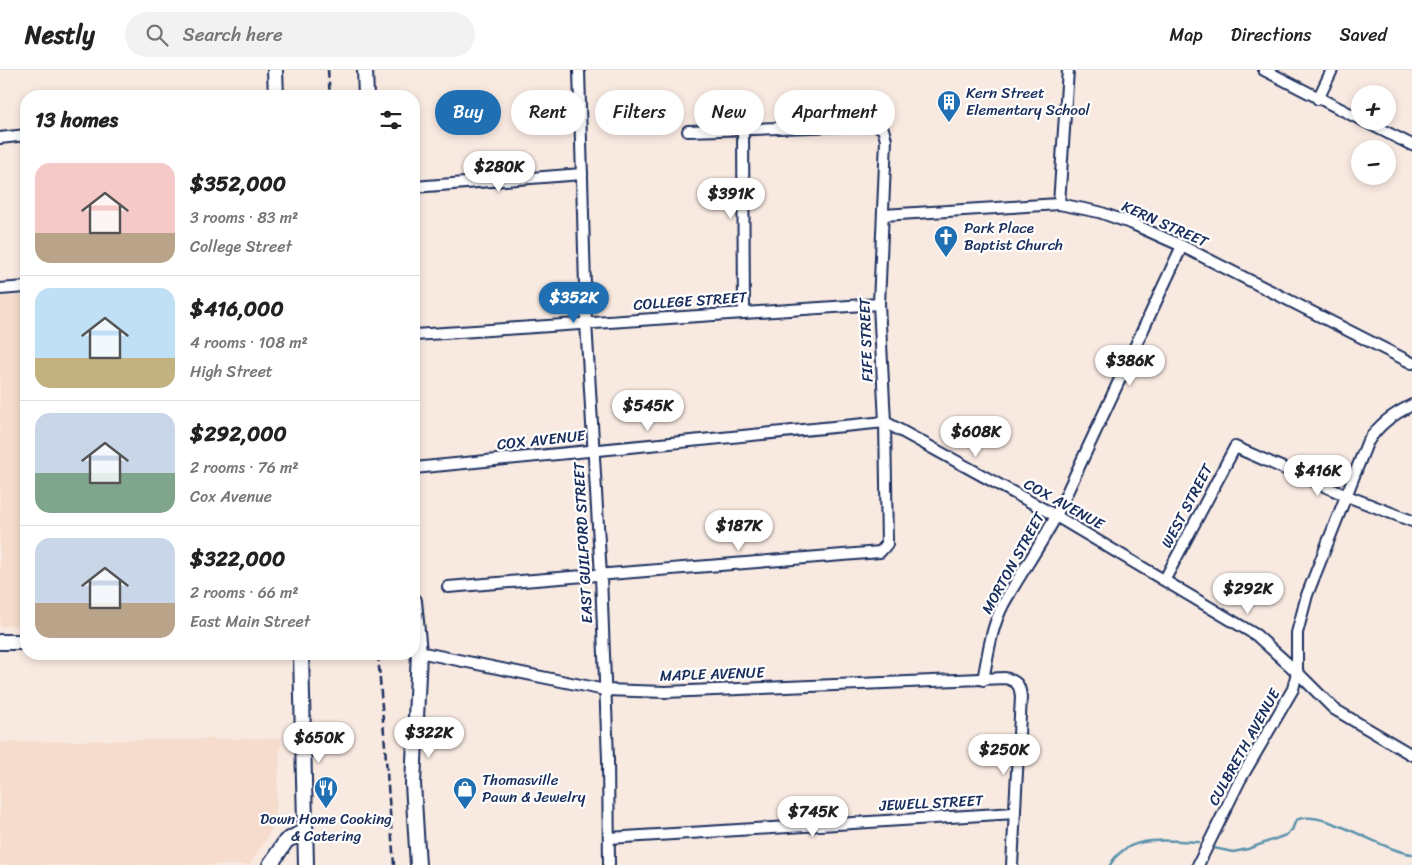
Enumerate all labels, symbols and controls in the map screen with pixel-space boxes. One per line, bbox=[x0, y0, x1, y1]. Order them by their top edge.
search box bbox=[125, 12, 475, 57]
text: Nestly bbox=[25, 14, 95, 56]
text: Search here bbox=[183, 18, 283, 51]
text: Map bbox=[1170, 19, 1203, 51]
text: Directions bbox=[1231, 19, 1312, 51]
text: Saved bbox=[1340, 19, 1387, 51]
icon: search bbox=[143, 21, 171, 49]
place label: Kern Street Elementary School bbox=[966, 80, 1091, 123]
map controls bbox=[1351, 85, 1396, 185]
button: + bbox=[1351, 85, 1396, 130]
building icon: Kern Street Elementary School bbox=[936, 89, 962, 123]
chip: Buy bbox=[435, 90, 501, 135]
chip: Rent bbox=[511, 90, 585, 135]
chip: Filters bbox=[595, 90, 684, 135]
chip: New bbox=[694, 90, 764, 135]
chip: Apartment bbox=[774, 90, 895, 135]
text: 13 homes bbox=[35, 101, 118, 139]
icon: filters bbox=[377, 106, 405, 134]
button: − bbox=[1351, 140, 1396, 185]
pin: $280K bbox=[464, 150, 534, 193]
text: $280K bbox=[474, 152, 524, 181]
text: $352,000 bbox=[190, 165, 286, 203]
pin: $391K bbox=[696, 178, 766, 220]
text: $391K bbox=[708, 179, 754, 208]
icon: home bbox=[75, 183, 135, 243]
street label: KERN STREET bbox=[1118, 193, 1214, 255]
text: 3 rooms · 83 m² bbox=[190, 203, 298, 232]
place label: Park Place Baptist Church bbox=[964, 215, 1063, 258]
church icon: Park Place Baptist Church bbox=[933, 224, 959, 258]
text: College Street bbox=[190, 232, 292, 261]
pin: $352K bbox=[539, 282, 609, 324]
text: $352K bbox=[550, 283, 598, 312]
street label: COLLEGE STREET bbox=[633, 284, 749, 318]
text: $416,000 bbox=[190, 290, 284, 328]
street label: FIFE STREET bbox=[851, 296, 880, 382]
icon: home bbox=[75, 308, 135, 368]
text: 4 rooms · 108 m² bbox=[190, 328, 308, 357]
pin: $386K bbox=[1095, 344, 1165, 387]
text: $386K bbox=[1106, 346, 1154, 375]
text: High Street bbox=[190, 357, 273, 386]
pin: $545K bbox=[613, 390, 683, 432]
text: $545K bbox=[623, 391, 673, 420]
text: $292,000 bbox=[190, 415, 287, 453]
pin: $608K bbox=[941, 416, 1011, 458]
text: $608K bbox=[951, 417, 1001, 446]
street label: COX AVENUE bbox=[496, 422, 588, 458]
icon: home bbox=[75, 433, 135, 493]
text: 2 rooms · 76 m² bbox=[190, 453, 299, 482]
pin: $416K bbox=[1283, 454, 1353, 497]
text: $416K bbox=[1295, 456, 1341, 485]
street label: WEST STREET bbox=[1154, 458, 1221, 553]
street label: EAST GUILFORD STREET bbox=[566, 461, 600, 624]
street label: COX AVENUE bbox=[1019, 471, 1110, 538]
text: Cox Avenue bbox=[190, 482, 272, 511]
street label: MORTON STREET bbox=[974, 506, 1052, 619]
pin: $187K bbox=[704, 510, 774, 552]
text: $187K bbox=[716, 511, 762, 540]
text: $322,000 bbox=[190, 540, 285, 578]
icon: home bbox=[75, 558, 135, 618]
pin: $292K bbox=[1213, 572, 1283, 615]
text: $292K bbox=[1224, 574, 1272, 603]
text: 2 rooms · 66 m² bbox=[190, 578, 299, 607]
text: East Main Street bbox=[190, 607, 310, 636]
street label: MAPLE AVENUE bbox=[659, 659, 766, 689]
street label: CULBRETH AVENUE bbox=[1201, 682, 1288, 810]
pin: $322K bbox=[394, 716, 464, 759]
text: $322K bbox=[405, 718, 453, 747]
pin: $650K bbox=[284, 722, 354, 764]
text: $650K bbox=[294, 723, 344, 752]
pin: $250K bbox=[969, 734, 1039, 776]
text: $250K bbox=[979, 735, 1029, 764]
place label: Thomasville Pawn & Jewelry bbox=[482, 767, 586, 810]
restaurant icon: Down Home Cooking & Catering bbox=[313, 775, 339, 809]
shop icon: Thomasville Pawn & Jewelry bbox=[452, 776, 478, 810]
street label: JEWELL STREET bbox=[877, 787, 985, 819]
pin: $745K bbox=[778, 796, 848, 838]
text: $745K bbox=[788, 797, 838, 826]
place label: Down Home Cooking & Catering bbox=[260, 806, 392, 849]

